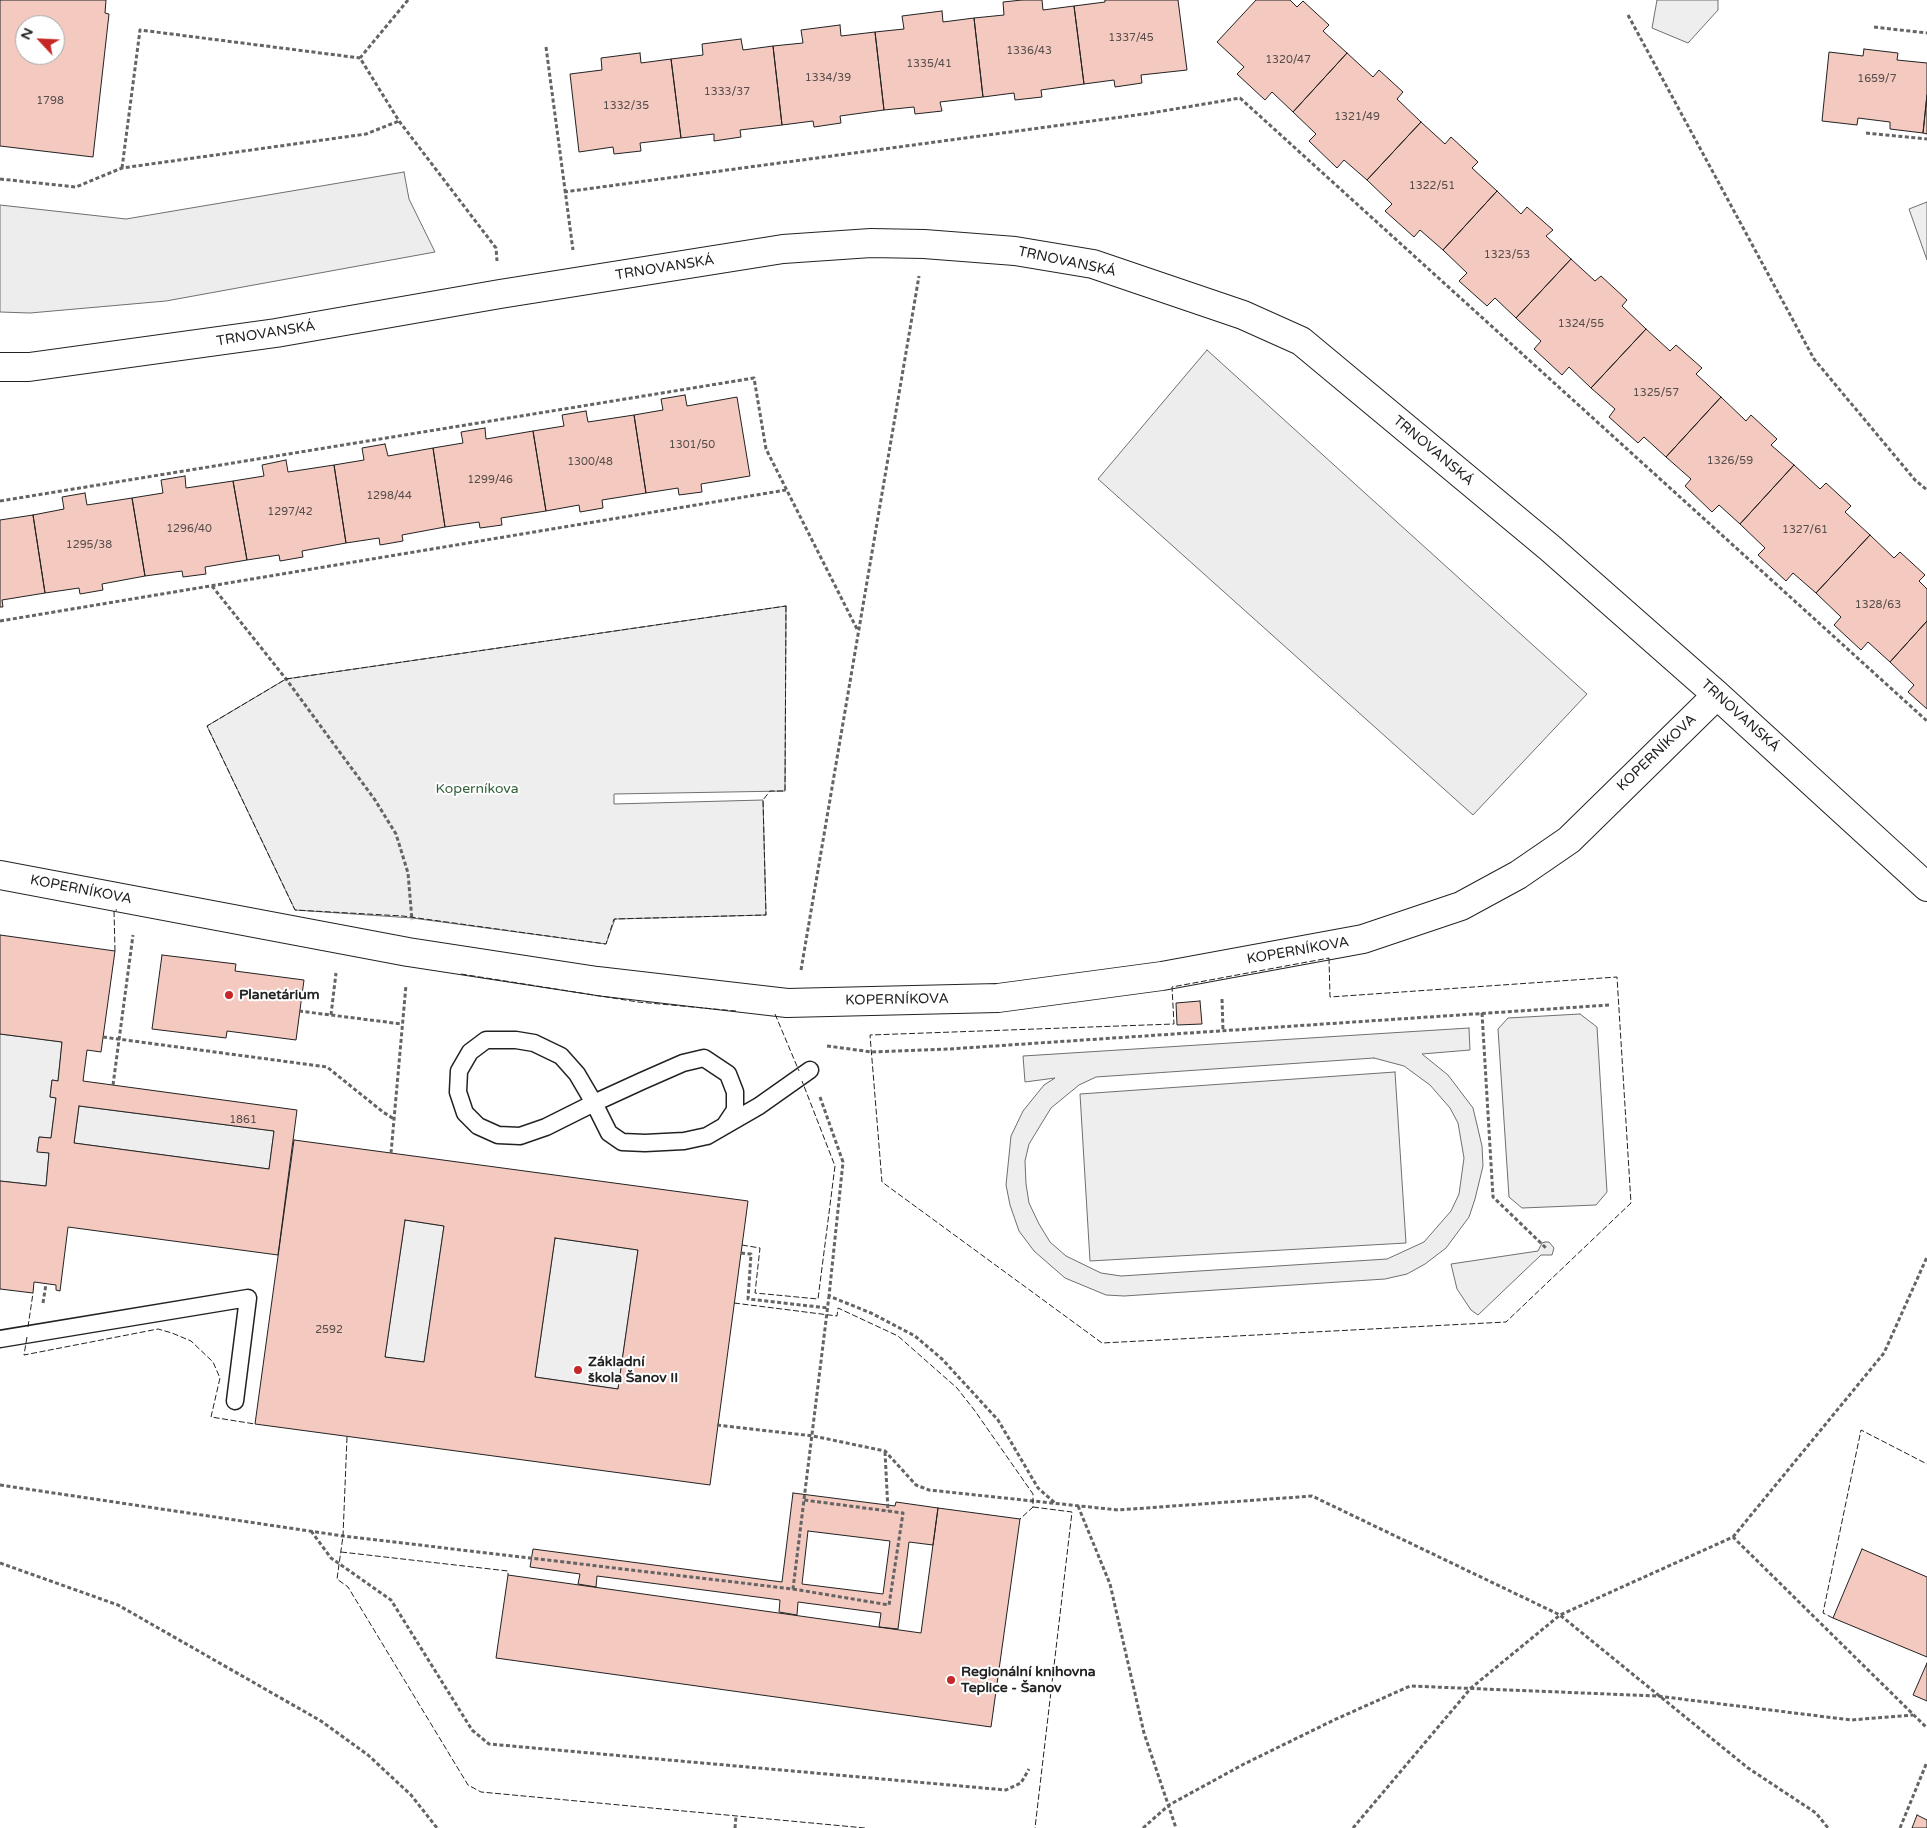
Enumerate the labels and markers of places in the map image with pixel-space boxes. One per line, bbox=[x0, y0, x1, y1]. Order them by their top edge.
place label: Planetárium bbox=[239, 987, 320, 1003]
marker: Planetárium bbox=[223, 989, 235, 1001]
place label: Základní škola Šanov II bbox=[588, 1354, 678, 1386]
marker: Základní škola Šanov II bbox=[572, 1364, 584, 1376]
place label: Regionální knihovna Teplice - Šanov bbox=[961, 1664, 1096, 1696]
marker: Regionální knihovna Teplice - Šanov bbox=[945, 1674, 957, 1686]

